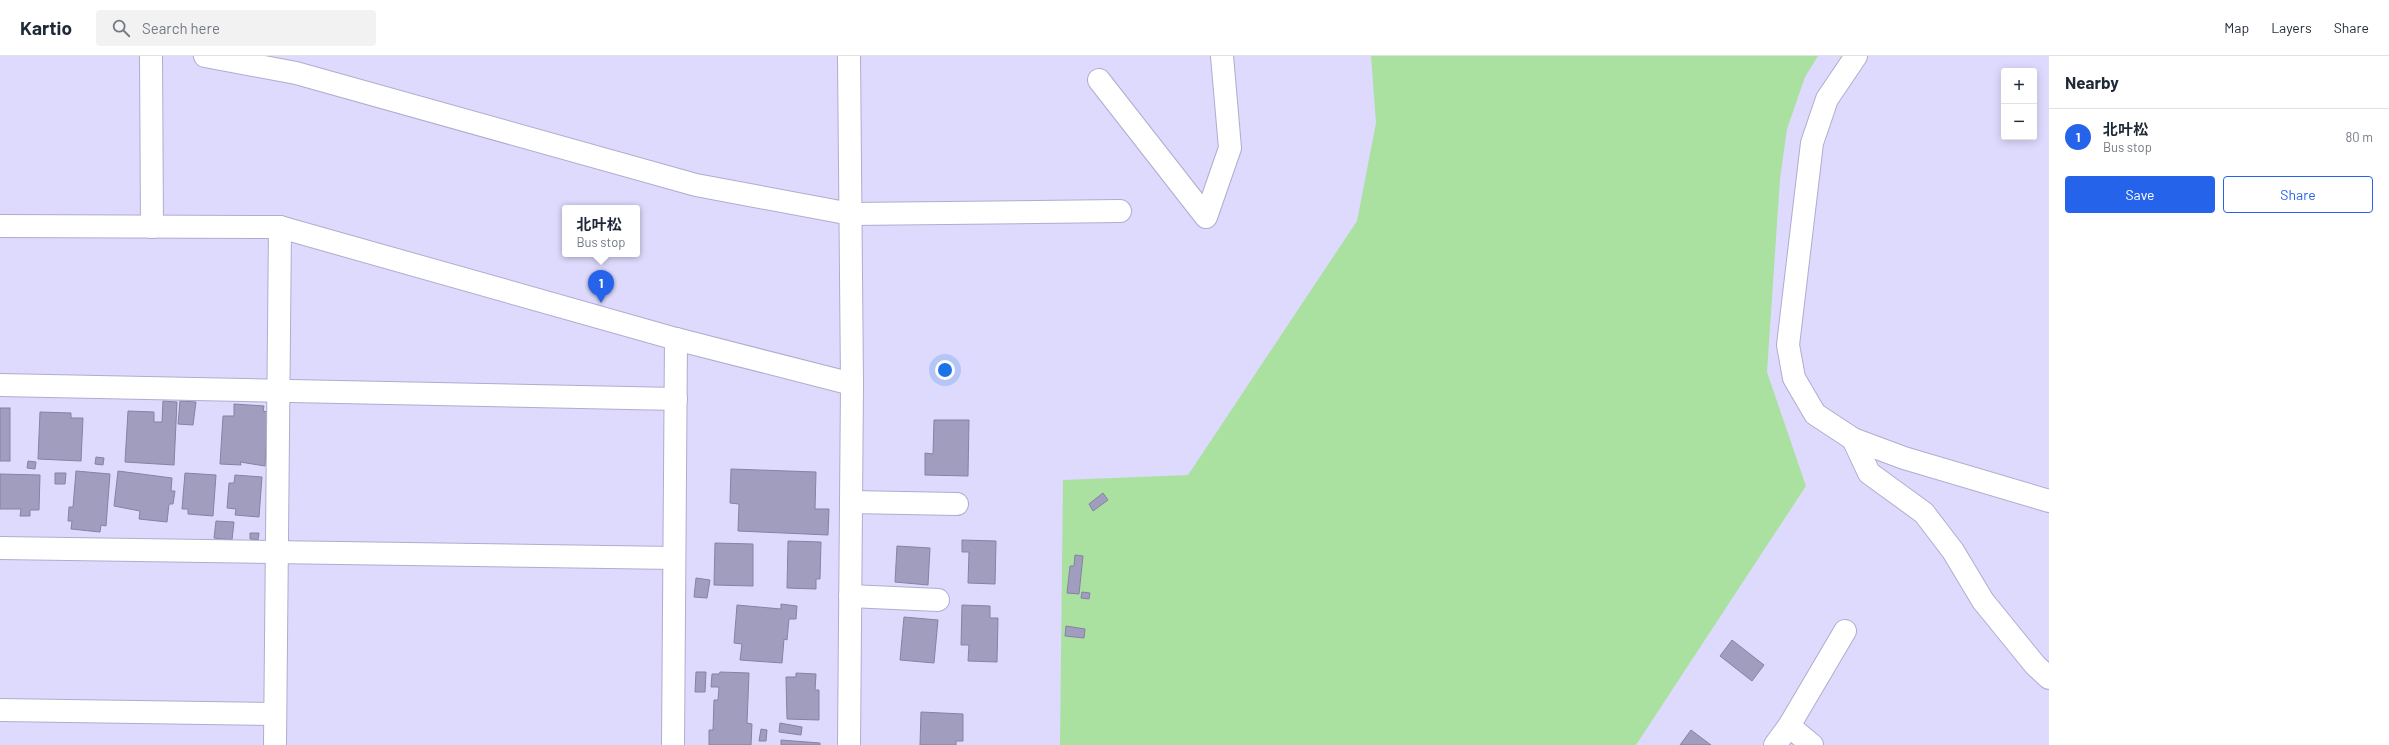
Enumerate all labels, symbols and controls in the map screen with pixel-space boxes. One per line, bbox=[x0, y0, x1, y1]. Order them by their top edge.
search box bbox=[96, 10, 376, 46]
text: Kartio bbox=[20, 16, 72, 39]
icon: search bbox=[110, 17, 132, 39]
text: Search here bbox=[142, 19, 220, 37]
text: Map bbox=[2224, 19, 2249, 36]
text: Layers bbox=[2271, 19, 2312, 36]
text: Share bbox=[2334, 19, 2369, 36]
map controls bbox=[2001, 68, 2037, 140]
button: + bbox=[2001, 68, 2037, 104]
text: Nearby bbox=[2065, 72, 2119, 92]
button: − bbox=[2001, 104, 2037, 140]
text: 北叶松 bbox=[2103, 120, 2148, 138]
text: 1 bbox=[2076, 129, 2080, 145]
text: 80 m bbox=[2346, 129, 2373, 145]
text: Bus stop bbox=[2103, 139, 2152, 155]
button: Save bbox=[2065, 176, 2215, 213]
button: Share bbox=[2223, 176, 2373, 213]
popup bbox=[562, 205, 640, 257]
text: 北叶松 bbox=[577, 215, 622, 233]
text: Bus stop bbox=[577, 234, 625, 250]
pin: 1 bbox=[588, 270, 614, 303]
your location bbox=[935, 360, 955, 380]

